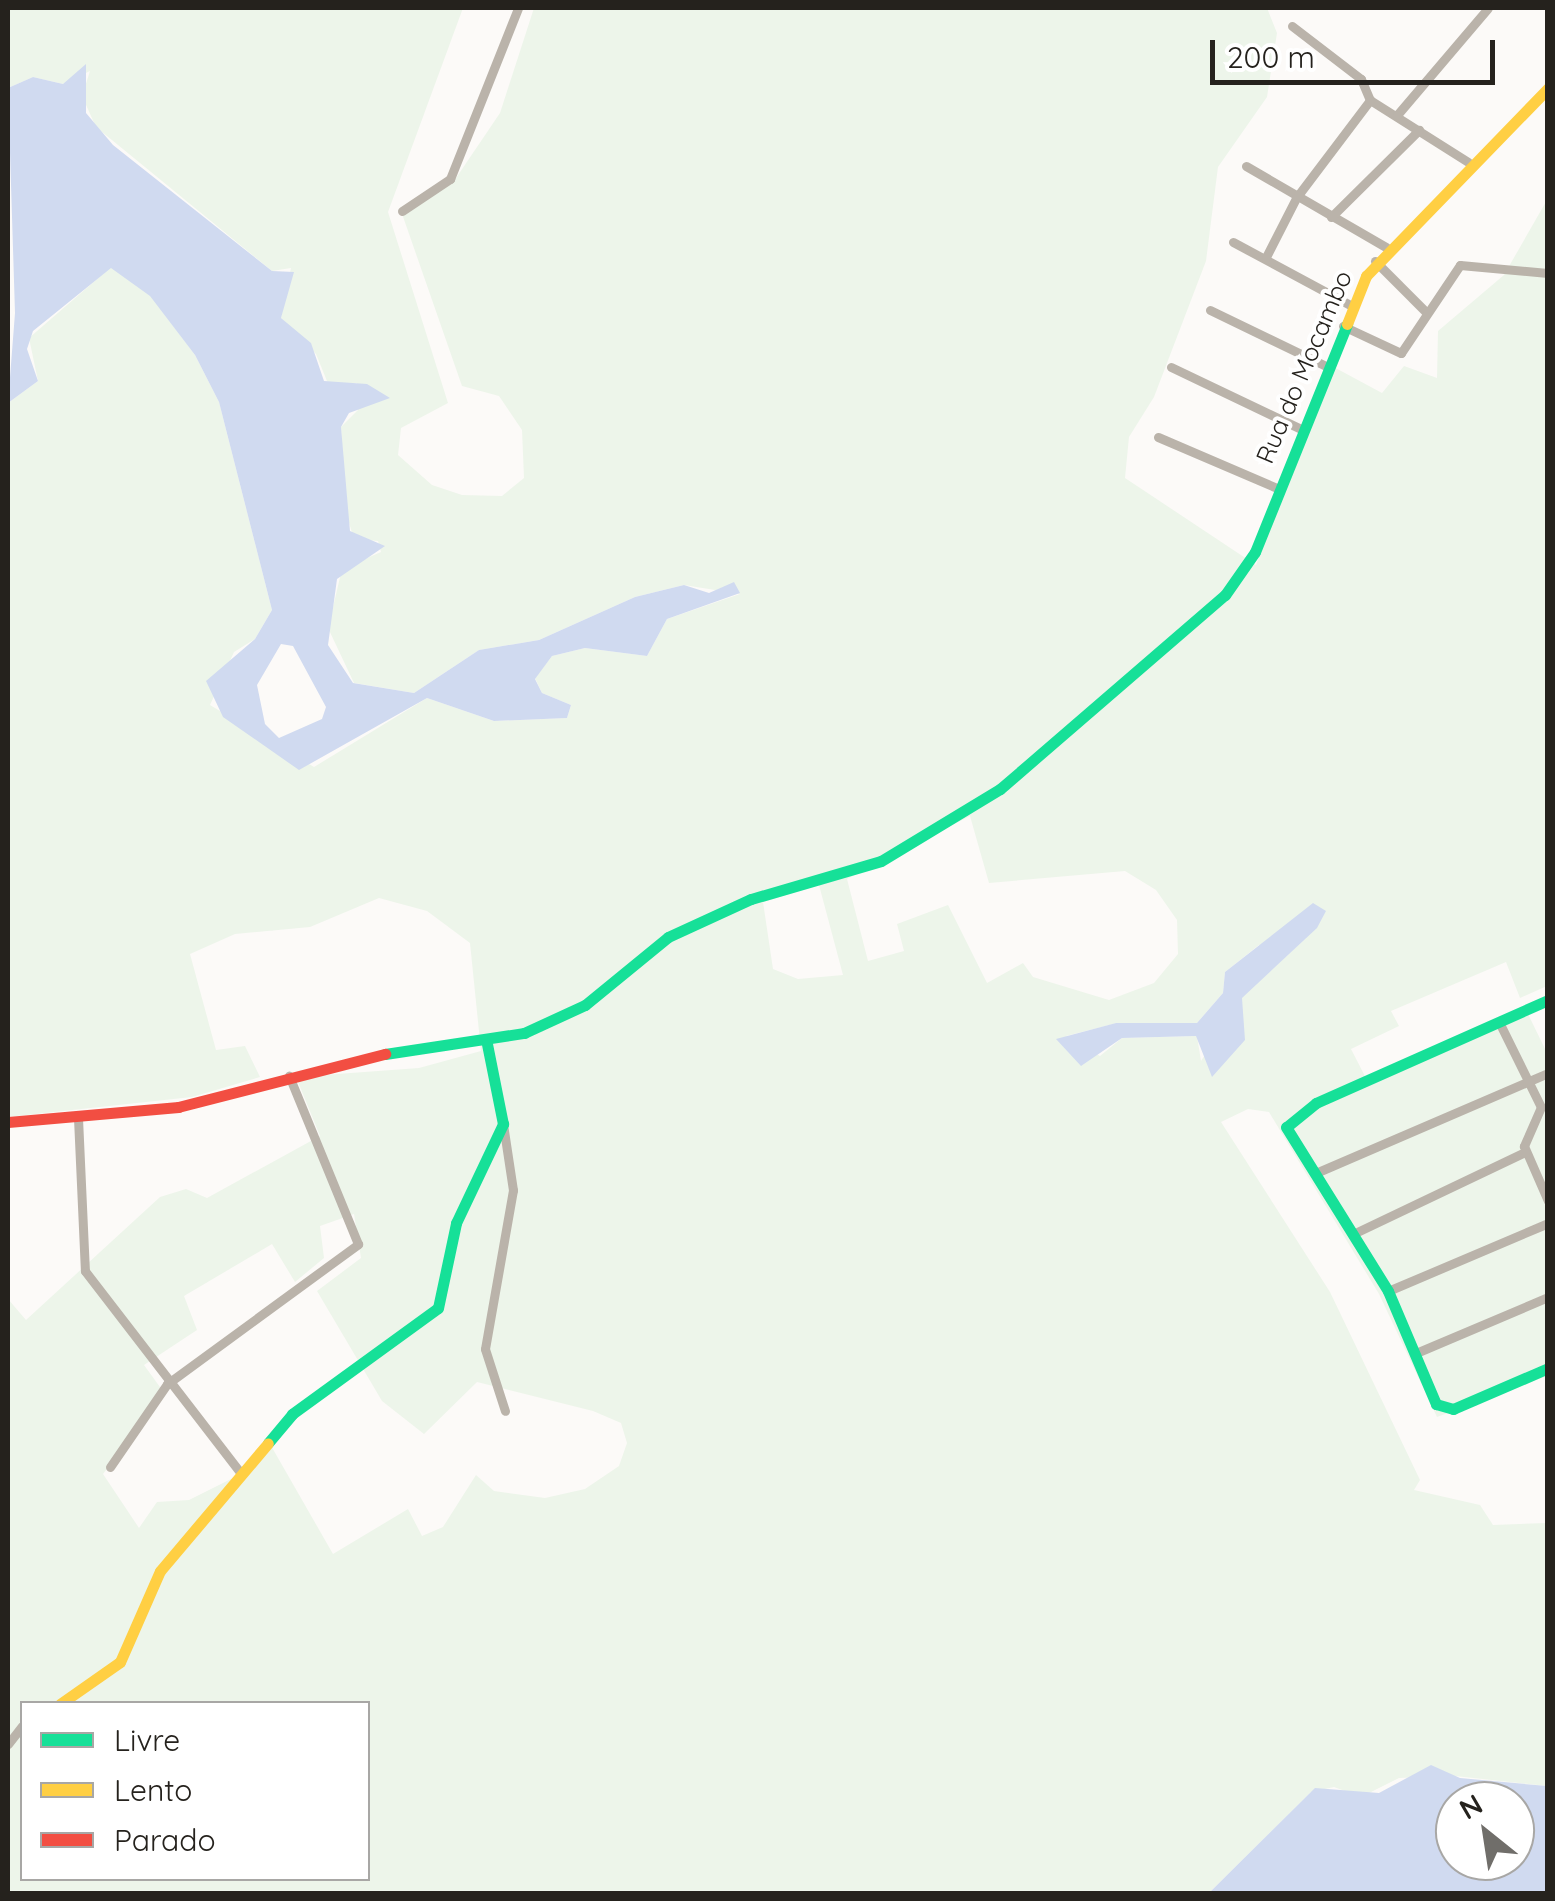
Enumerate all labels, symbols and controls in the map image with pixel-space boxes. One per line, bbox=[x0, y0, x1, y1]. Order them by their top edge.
scale bar bbox=[1215, 20, 1500, 82]
text: 200 m bbox=[1227, 38, 1315, 76]
street label: Rua do Mocambo bbox=[1250, 266, 1358, 468]
legend bbox=[20, 1701, 370, 1881]
text: Livre bbox=[114, 1721, 180, 1759]
text: Lento bbox=[114, 1771, 192, 1809]
north arrow bbox=[1435, 1781, 1535, 1881]
text: N bbox=[1453, 1786, 1488, 1827]
text: Parado bbox=[114, 1821, 216, 1859]

